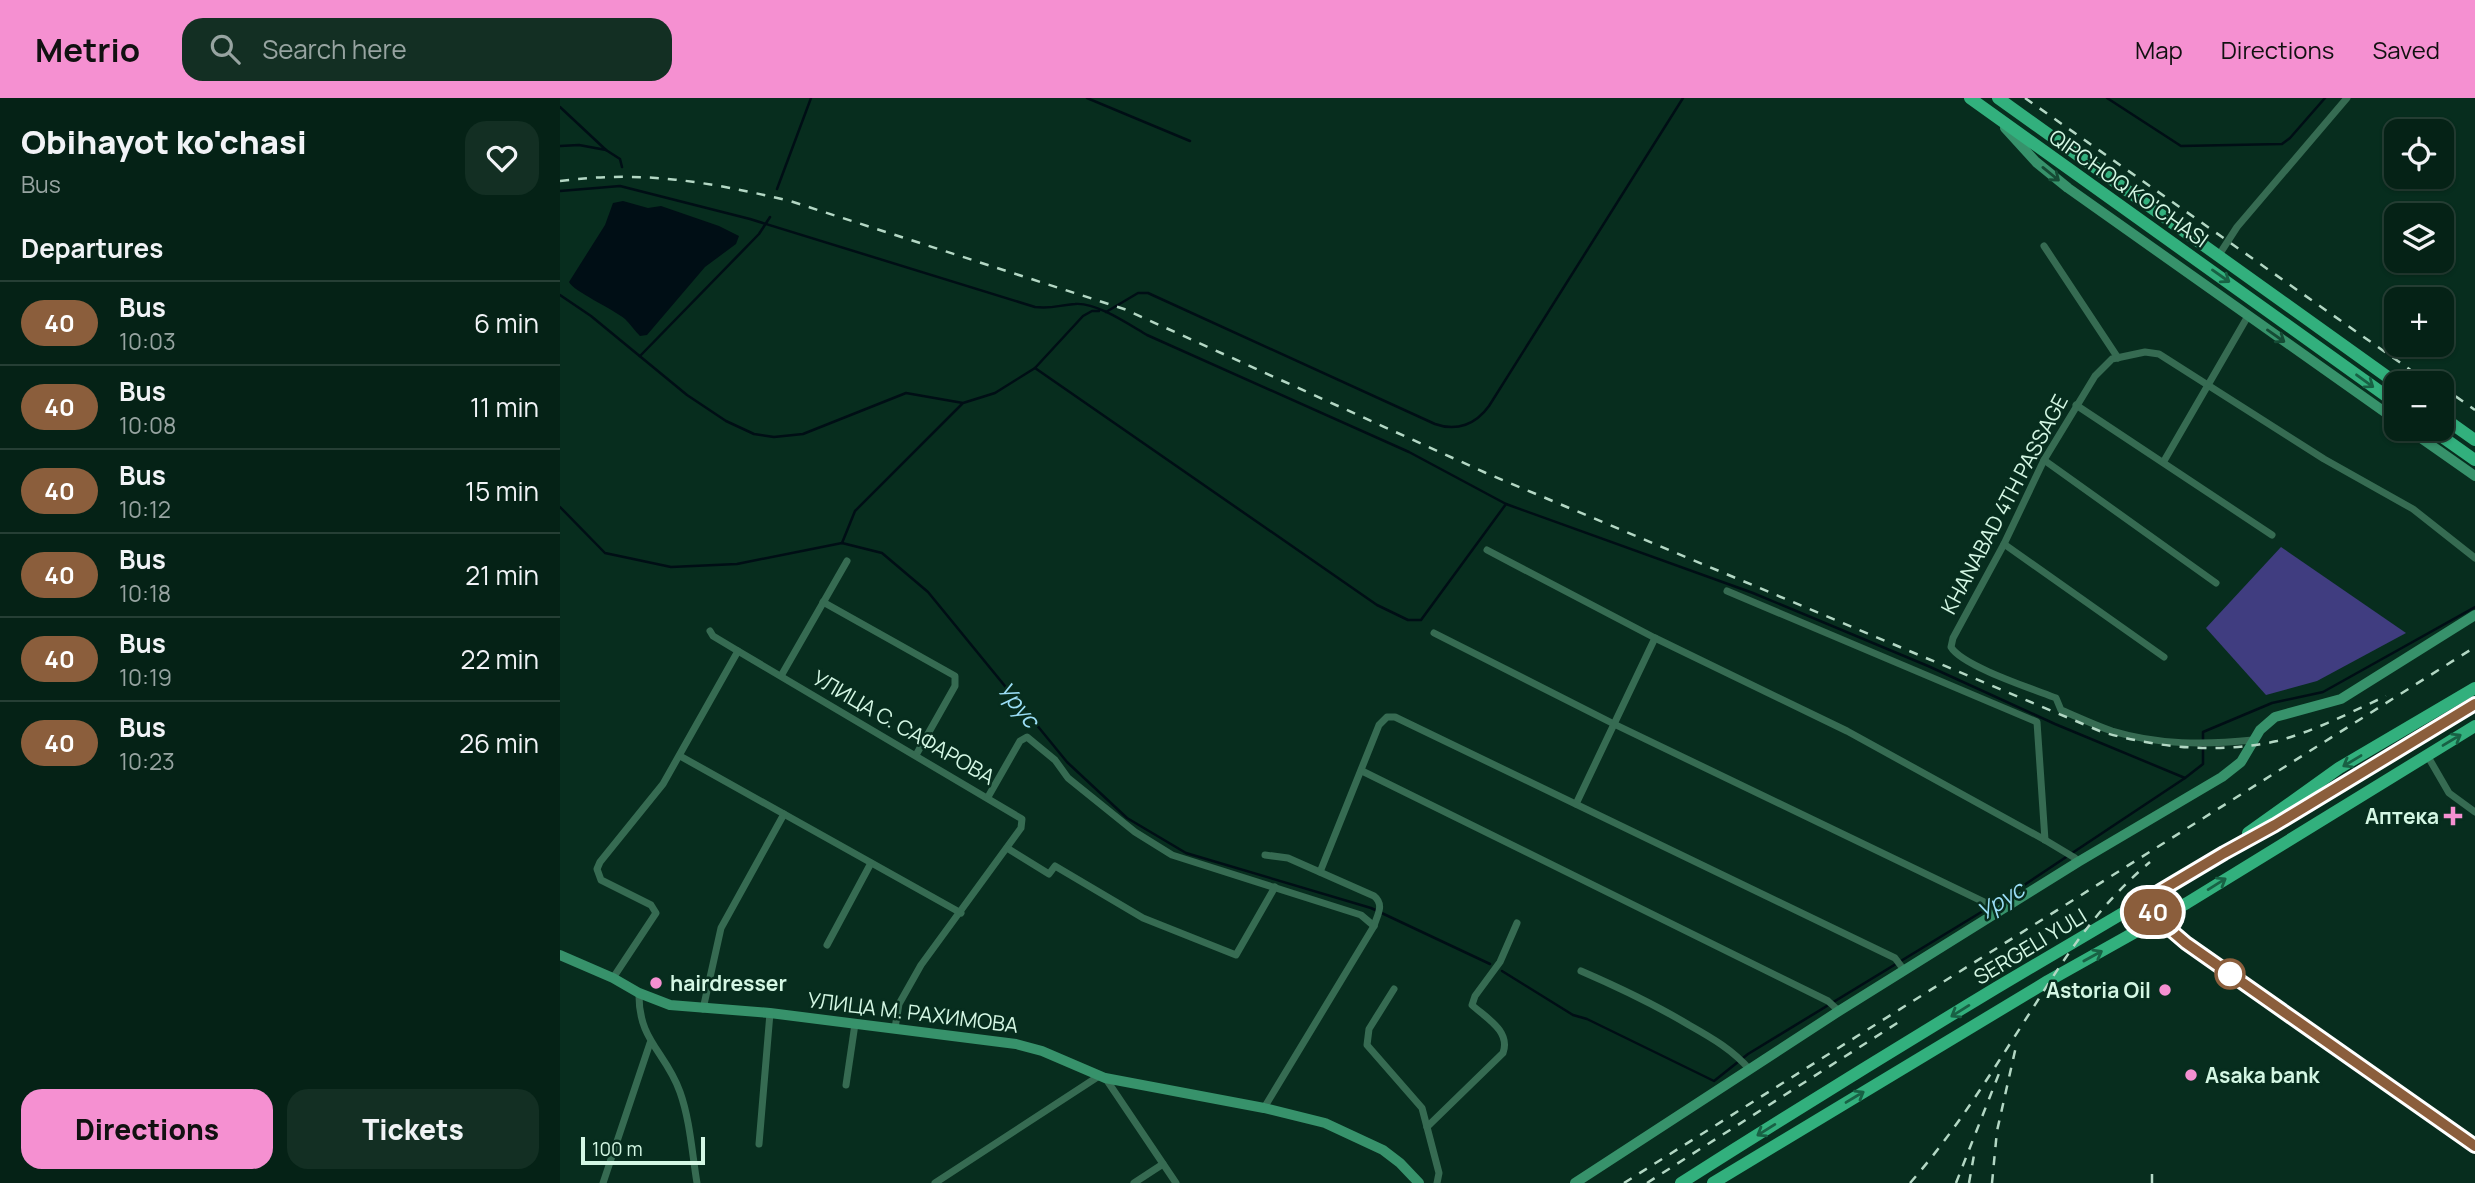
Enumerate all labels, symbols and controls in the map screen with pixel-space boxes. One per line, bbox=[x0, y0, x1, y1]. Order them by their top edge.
search box bbox=[182, 18, 672, 81]
text: Metrio bbox=[35, 27, 140, 72]
icon: search bbox=[206, 30, 244, 68]
text: Search here bbox=[262, 31, 407, 67]
text: Map bbox=[2135, 33, 2183, 66]
text: Directions bbox=[2221, 33, 2334, 66]
text: Saved bbox=[2372, 33, 2440, 66]
text: Obihayot ko'chasi bbox=[21, 119, 307, 164]
map controls bbox=[2384, 119, 2454, 441]
button: locate bbox=[2384, 119, 2454, 189]
button: heart bbox=[465, 121, 539, 195]
street label: QIPCHOQ KO'CHASI bbox=[2044, 123, 2214, 253]
one-way arrow bbox=[2042, 167, 2060, 182]
text: Bus bbox=[21, 168, 61, 200]
button: layers bbox=[2384, 203, 2454, 273]
text: Departures bbox=[21, 230, 163, 266]
one-way arrow bbox=[2211, 269, 2230, 283]
button: + bbox=[2384, 287, 2454, 357]
text: Bus bbox=[119, 289, 166, 325]
text: 6 min bbox=[474, 305, 539, 341]
text: 40 bbox=[44, 306, 75, 339]
text: 10:03 bbox=[119, 325, 176, 357]
one-way arrow bbox=[2266, 329, 2285, 343]
button: − bbox=[2384, 371, 2454, 441]
text: Bus bbox=[119, 373, 166, 409]
one-way arrow bbox=[2355, 374, 2374, 388]
text: 11 min bbox=[470, 389, 539, 425]
street label: KHANABAD 4TH PASSAGE bbox=[1934, 389, 2074, 619]
text: 40 bbox=[44, 390, 75, 423]
text: 10:08 bbox=[119, 409, 176, 441]
text: Bus bbox=[119, 457, 166, 493]
text: 15 min bbox=[465, 473, 539, 509]
text: 40 bbox=[44, 474, 75, 507]
text: 10:12 bbox=[119, 493, 171, 525]
text: Bus bbox=[119, 541, 166, 577]
text: 21 min bbox=[465, 557, 539, 593]
text: 40 bbox=[44, 558, 75, 591]
text: 10:18 bbox=[119, 577, 171, 609]
text: Bus bbox=[119, 625, 166, 661]
text: 22 min bbox=[461, 641, 539, 677]
text: 40 bbox=[44, 642, 75, 675]
text: 10:19 bbox=[119, 661, 172, 693]
street label: УЛИЦА С. САФАРОВА bbox=[808, 663, 1000, 791]
water label: Урус bbox=[991, 674, 1049, 736]
text: Bus bbox=[119, 709, 166, 745]
text: 26 min bbox=[459, 725, 539, 761]
text: 40 bbox=[44, 726, 75, 759]
one-way arrow bbox=[2442, 732, 2462, 746]
text: 10:23 bbox=[119, 745, 175, 777]
one-way arrow bbox=[2343, 754, 2363, 768]
place label: Аптека bbox=[2365, 802, 2439, 830]
marker: Аптека bbox=[2445, 808, 2461, 824]
water label: Урус bbox=[1970, 872, 2032, 927]
one-way arrow bbox=[2206, 877, 2226, 891]
line badge: 40 bbox=[2122, 889, 2184, 935]
text: 40 bbox=[2138, 895, 2168, 928]
street label: SERGELI YULI bbox=[1968, 901, 2092, 991]
one-way arrow bbox=[2082, 949, 2103, 962]
unlabelled marker bbox=[2215, 959, 2245, 989]
place label: hairdresser bbox=[670, 969, 787, 997]
marker: hairdresser bbox=[648, 975, 664, 991]
place label: Astoria Oil bbox=[2046, 976, 2151, 1004]
marker: Astoria Oil bbox=[2157, 982, 2173, 998]
street label: УЛИЦА М. РАХИМОВА bbox=[806, 985, 1020, 1039]
one-way arrow bbox=[1951, 1004, 1971, 1018]
place label: Asaka bank bbox=[2205, 1061, 2320, 1089]
marker: Asaka bank bbox=[2183, 1067, 2199, 1083]
button: Directions bbox=[21, 1089, 273, 1169]
button: Tickets bbox=[287, 1089, 539, 1169]
one-way arrow bbox=[1844, 1089, 1864, 1103]
one-way arrow bbox=[1757, 1123, 1777, 1137]
scale bar bbox=[581, 1134, 705, 1166]
text: 100 m bbox=[592, 1136, 643, 1162]

